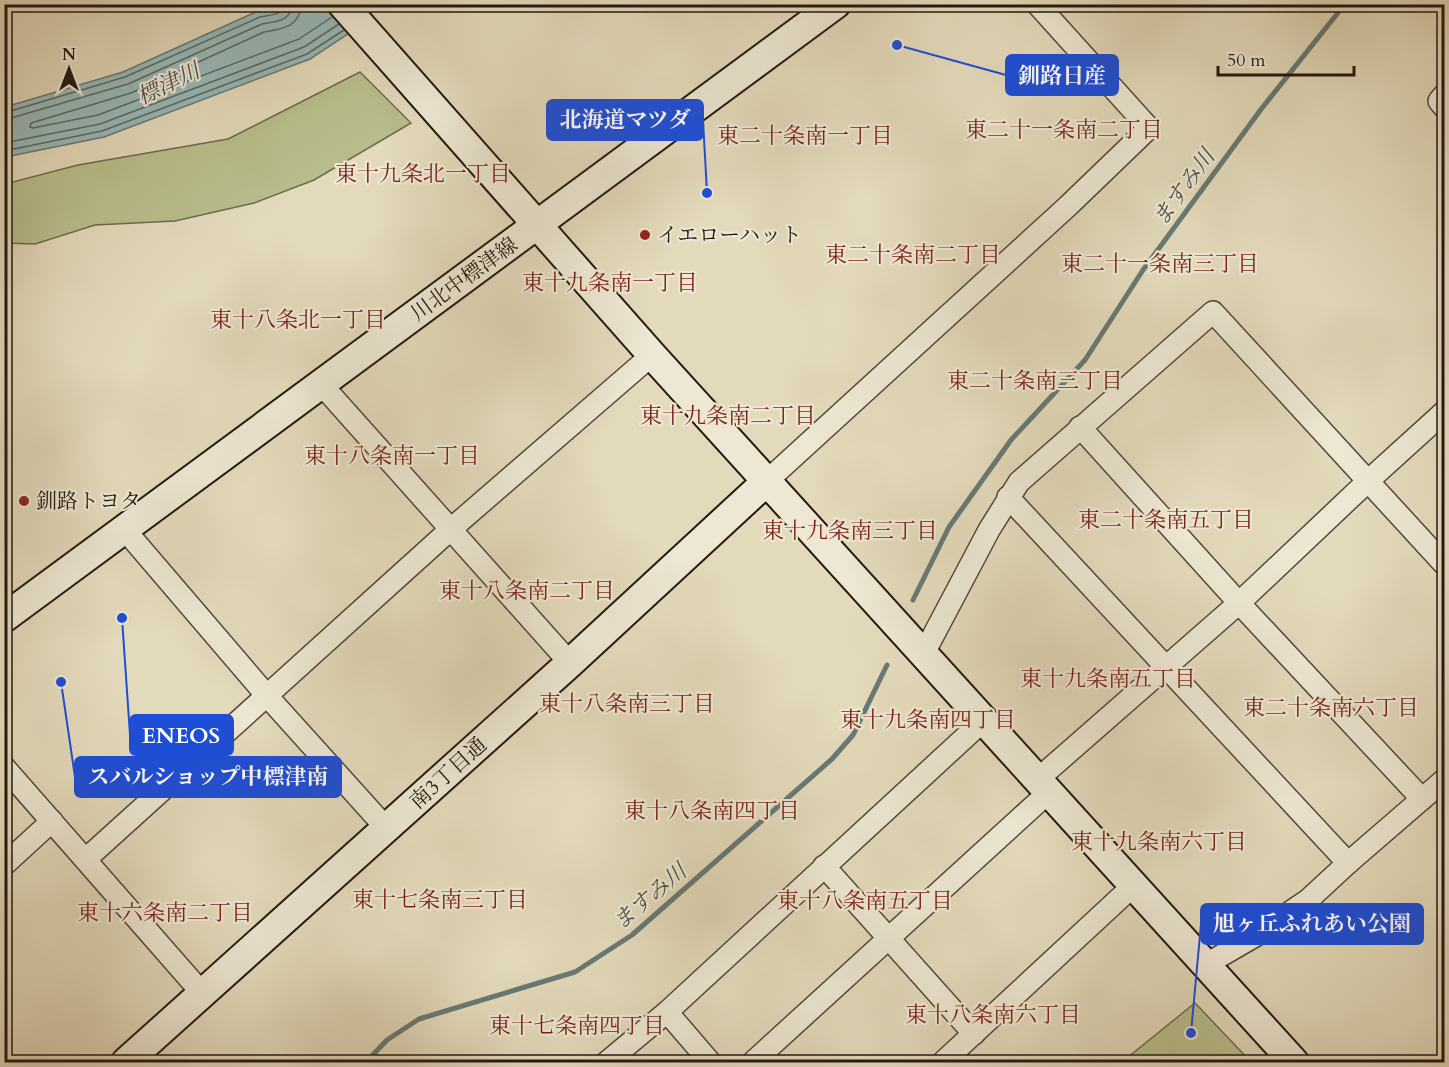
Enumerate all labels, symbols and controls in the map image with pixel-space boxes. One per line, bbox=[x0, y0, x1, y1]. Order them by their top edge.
north arrow bbox=[39, 39, 99, 99]
scale bar bbox=[1218, 39, 1354, 77]
text: N bbox=[62, 44, 76, 66]
text: 50 m bbox=[1227, 48, 1266, 73]
water label: 標津川 bbox=[132, 55, 206, 112]
callout: 釧路日産 bbox=[1006, 55, 1118, 95]
text: 釧路日産 bbox=[1018, 61, 1106, 91]
callout: 北海道マツダ bbox=[547, 100, 703, 140]
text: 北海道マツダ bbox=[559, 105, 691, 135]
district label: 東二十一条南二丁目 bbox=[965, 115, 1163, 145]
district label: 東二十条南一丁目 bbox=[717, 121, 893, 151]
water label: ますみ川 bbox=[1146, 142, 1223, 232]
district label: 東十九条北一丁目 bbox=[335, 159, 511, 189]
place label: イエローハット bbox=[657, 221, 802, 250]
marker: イエローハット bbox=[638, 228, 652, 242]
street label: 川北中標津線 bbox=[405, 231, 524, 328]
district label: 東二十条南二丁目 bbox=[825, 240, 1001, 270]
district label: 東二十一条南三丁目 bbox=[1061, 249, 1259, 279]
district label: 東十九条南一丁目 bbox=[522, 268, 698, 298]
district label: 東十八条北一丁目 bbox=[210, 305, 386, 335]
district label: 東二十条南三丁目 bbox=[947, 366, 1123, 396]
district label: 東十九条南二丁目 bbox=[640, 401, 816, 431]
district label: 東十八条南一丁目 bbox=[304, 441, 480, 471]
place label: 釧路トヨタ bbox=[36, 487, 141, 516]
marker: 釧路トヨタ bbox=[17, 494, 31, 508]
district label: 東二十条南五丁目 bbox=[1078, 505, 1254, 535]
district label: 東十九条南三丁目 bbox=[762, 516, 938, 546]
district label: 東十八条南二丁目 bbox=[439, 576, 615, 606]
district label: 東十九条南五丁目 bbox=[1020, 664, 1196, 694]
district label: 東十八条南三丁目 bbox=[539, 689, 715, 719]
district label: 東二十条南六丁目 bbox=[1243, 693, 1419, 723]
district label: 東十九条南四丁目 bbox=[840, 705, 1016, 735]
callout: ENEOS bbox=[130, 715, 233, 755]
text: ENEOS bbox=[142, 721, 220, 751]
street label: 南3丁目通 bbox=[403, 731, 493, 816]
callout: スバルショップ中標津南 bbox=[75, 757, 341, 797]
text: スバルショップ中標津南 bbox=[87, 762, 329, 792]
district label: 東十八条南四丁目 bbox=[624, 796, 800, 826]
district label: 東十九条南六丁目 bbox=[1071, 827, 1247, 857]
water label: ますみ川 bbox=[606, 856, 695, 937]
district label: 東十七条南三丁目 bbox=[352, 885, 528, 915]
district label: 東十八条南五丁目 bbox=[777, 886, 953, 916]
district label: 東十六条南二丁目 bbox=[77, 898, 253, 928]
callout: 旭ヶ丘ふれあい公園 bbox=[1201, 904, 1423, 944]
text: 旭ヶ丘ふれあい公園 bbox=[1213, 909, 1411, 939]
district label: 東十八条南六丁目 bbox=[905, 1000, 1081, 1030]
district label: 東十七条南四丁目 bbox=[489, 1011, 665, 1041]

